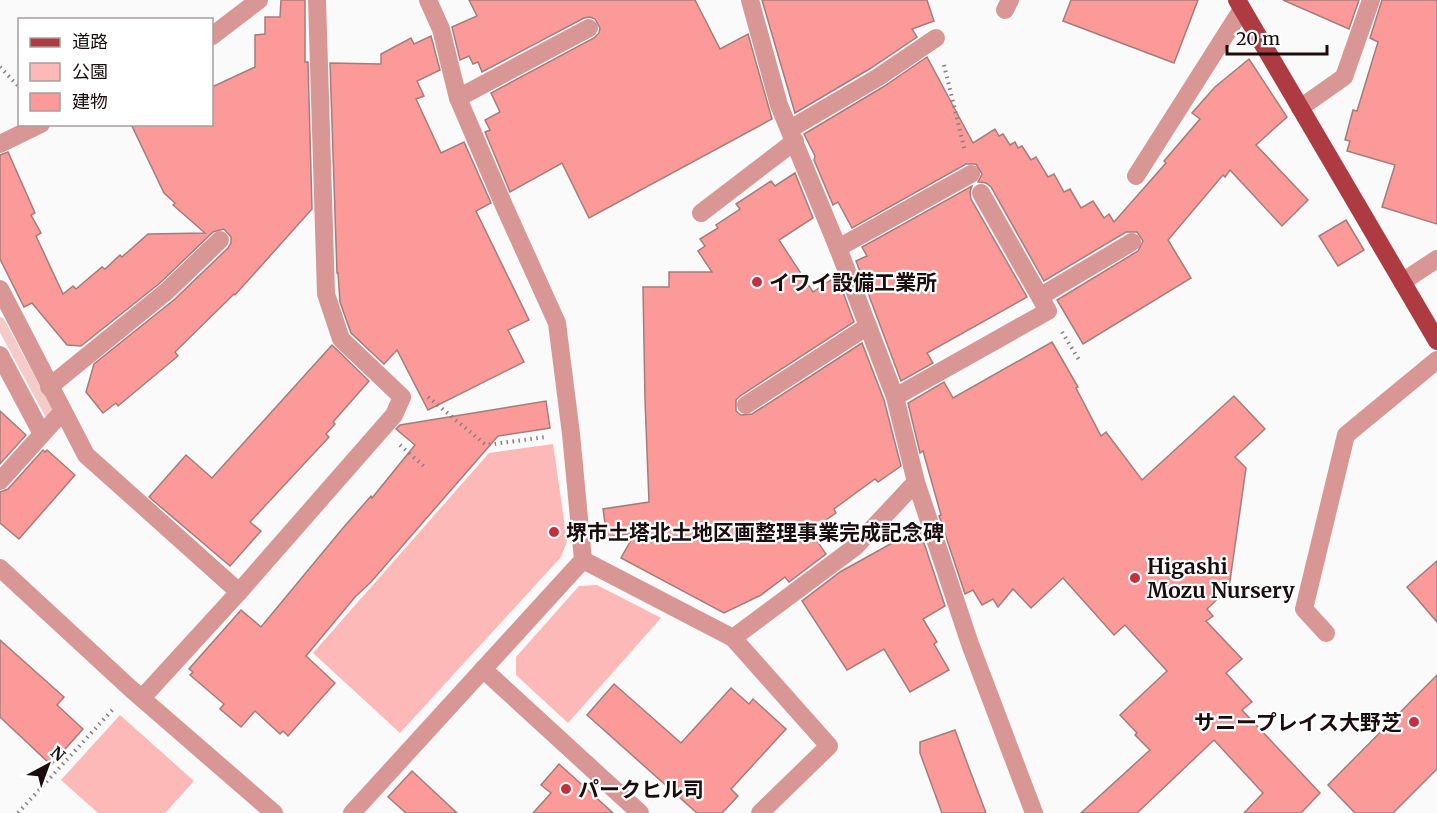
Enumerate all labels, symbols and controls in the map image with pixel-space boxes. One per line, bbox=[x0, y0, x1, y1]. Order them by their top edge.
legend bbox=[18, 18, 213, 126]
scale bar bbox=[1227, 18, 1328, 56]
text: 20 m bbox=[1236, 27, 1280, 50]
text: 道路 bbox=[72, 30, 108, 53]
text: 公園 bbox=[72, 60, 108, 83]
text: 建物 bbox=[72, 90, 108, 113]
place label: イワイ設備工業所 bbox=[769, 269, 937, 296]
marker: イワイ設備工業所 bbox=[750, 275, 764, 289]
place label: 堺市土塔北土地区画整理事業完成記念碑 bbox=[566, 519, 944, 546]
marker: 堺市土塔北土地区画整理事業完成記念碑 bbox=[547, 525, 561, 539]
place label: Higashi Mozu Nursery bbox=[1147, 553, 1295, 604]
marker: Higashi Mozu Nursery bbox=[1128, 571, 1142, 585]
place label: サニープレイス大野芝 bbox=[1194, 709, 1402, 736]
marker: サニープレイス大野芝 bbox=[1407, 715, 1421, 729]
north arrow bbox=[18, 735, 78, 795]
text: N bbox=[47, 742, 69, 766]
place label: パークヒル司 bbox=[578, 776, 704, 803]
marker: パークヒル司 bbox=[559, 782, 573, 796]

